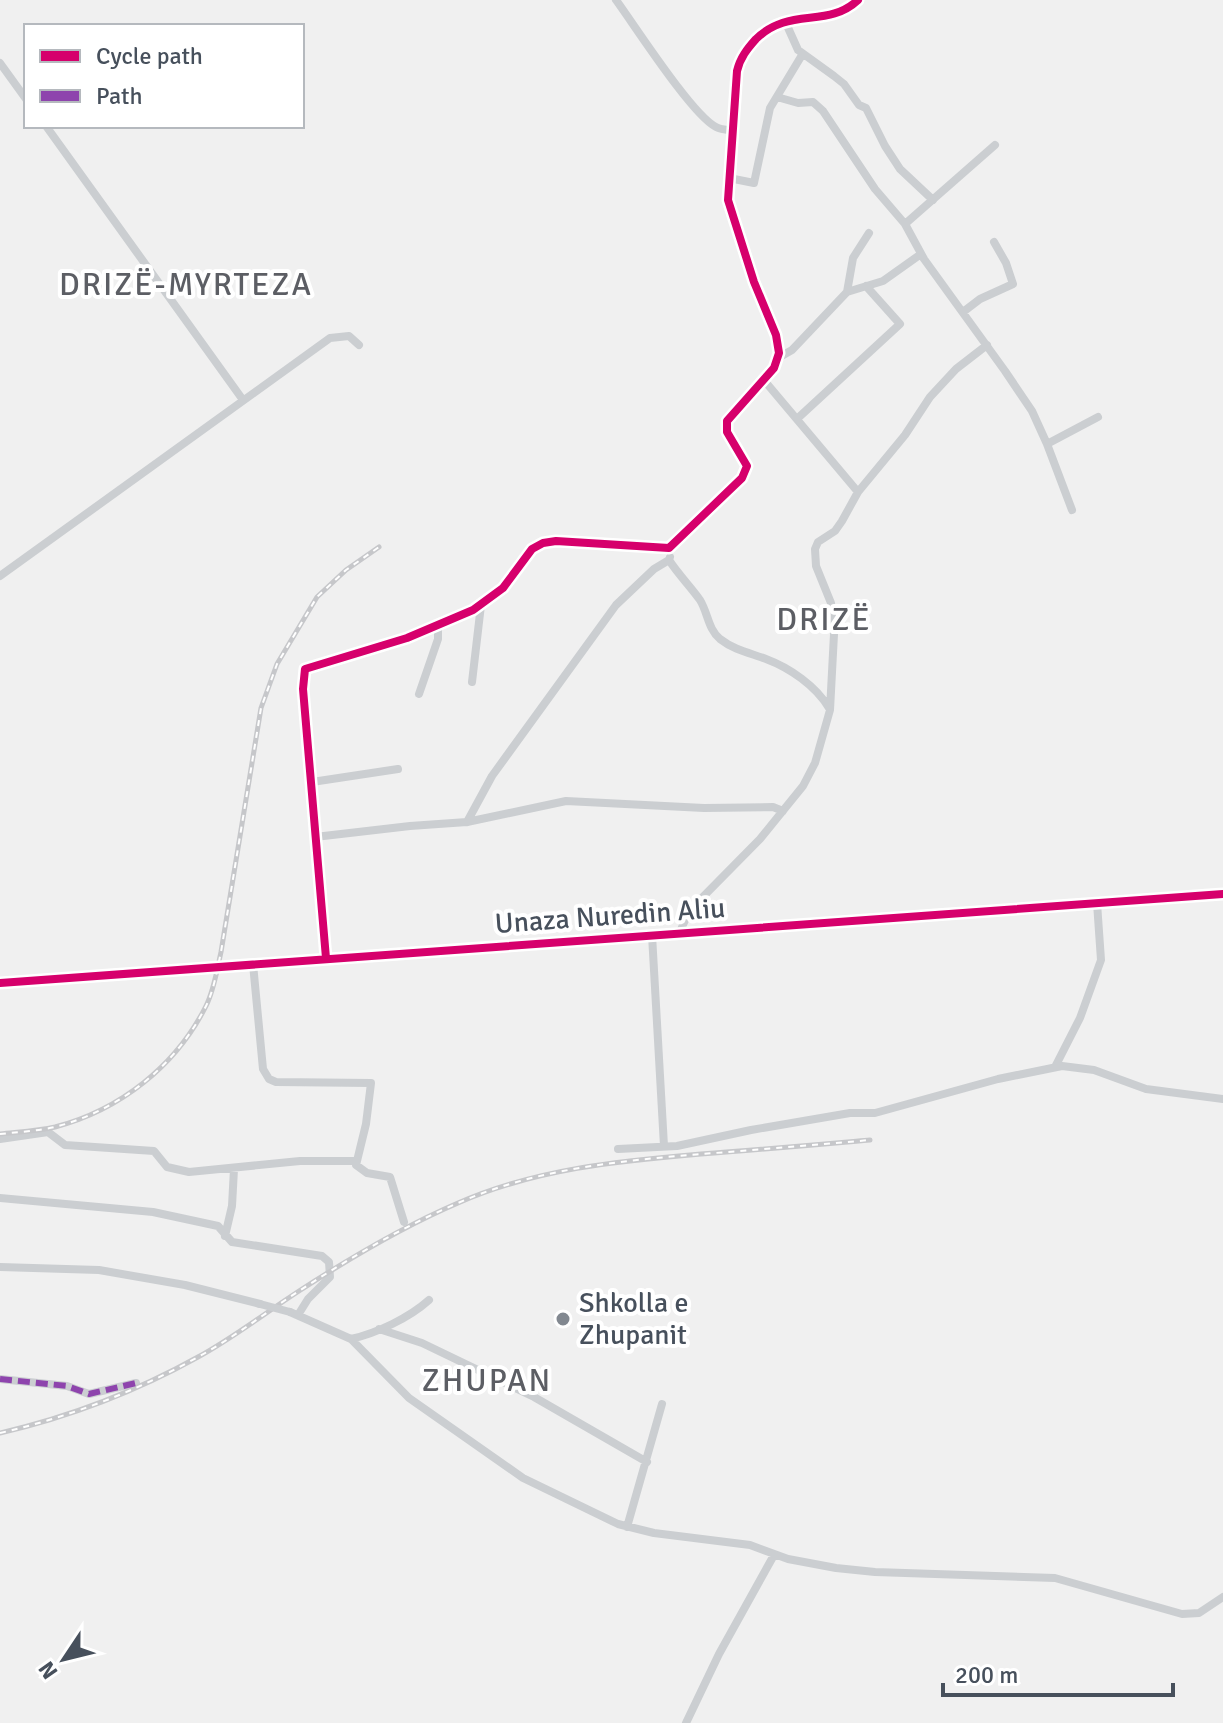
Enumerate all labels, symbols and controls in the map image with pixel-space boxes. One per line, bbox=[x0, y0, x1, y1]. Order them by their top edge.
legend bbox=[24, 24, 304, 128]
text: Cycle path bbox=[96, 41, 203, 71]
text: Path bbox=[96, 81, 142, 111]
district label: DRIZË-MYRTEZA bbox=[59, 265, 313, 304]
district label: DRIZË bbox=[776, 600, 872, 639]
street label: Unaza Nuredin Aliu bbox=[494, 891, 726, 941]
place label: Shkolla e Zhupanit bbox=[579, 1286, 688, 1352]
marker: Shkolla e Zhupanit bbox=[554, 1310, 572, 1328]
district label: ZHUPAN bbox=[422, 1361, 552, 1400]
north arrow bbox=[24, 1619, 104, 1699]
scale bar bbox=[943, 1647, 1173, 1697]
text: N bbox=[33, 1656, 63, 1684]
text: 200 m bbox=[955, 1660, 1018, 1690]

